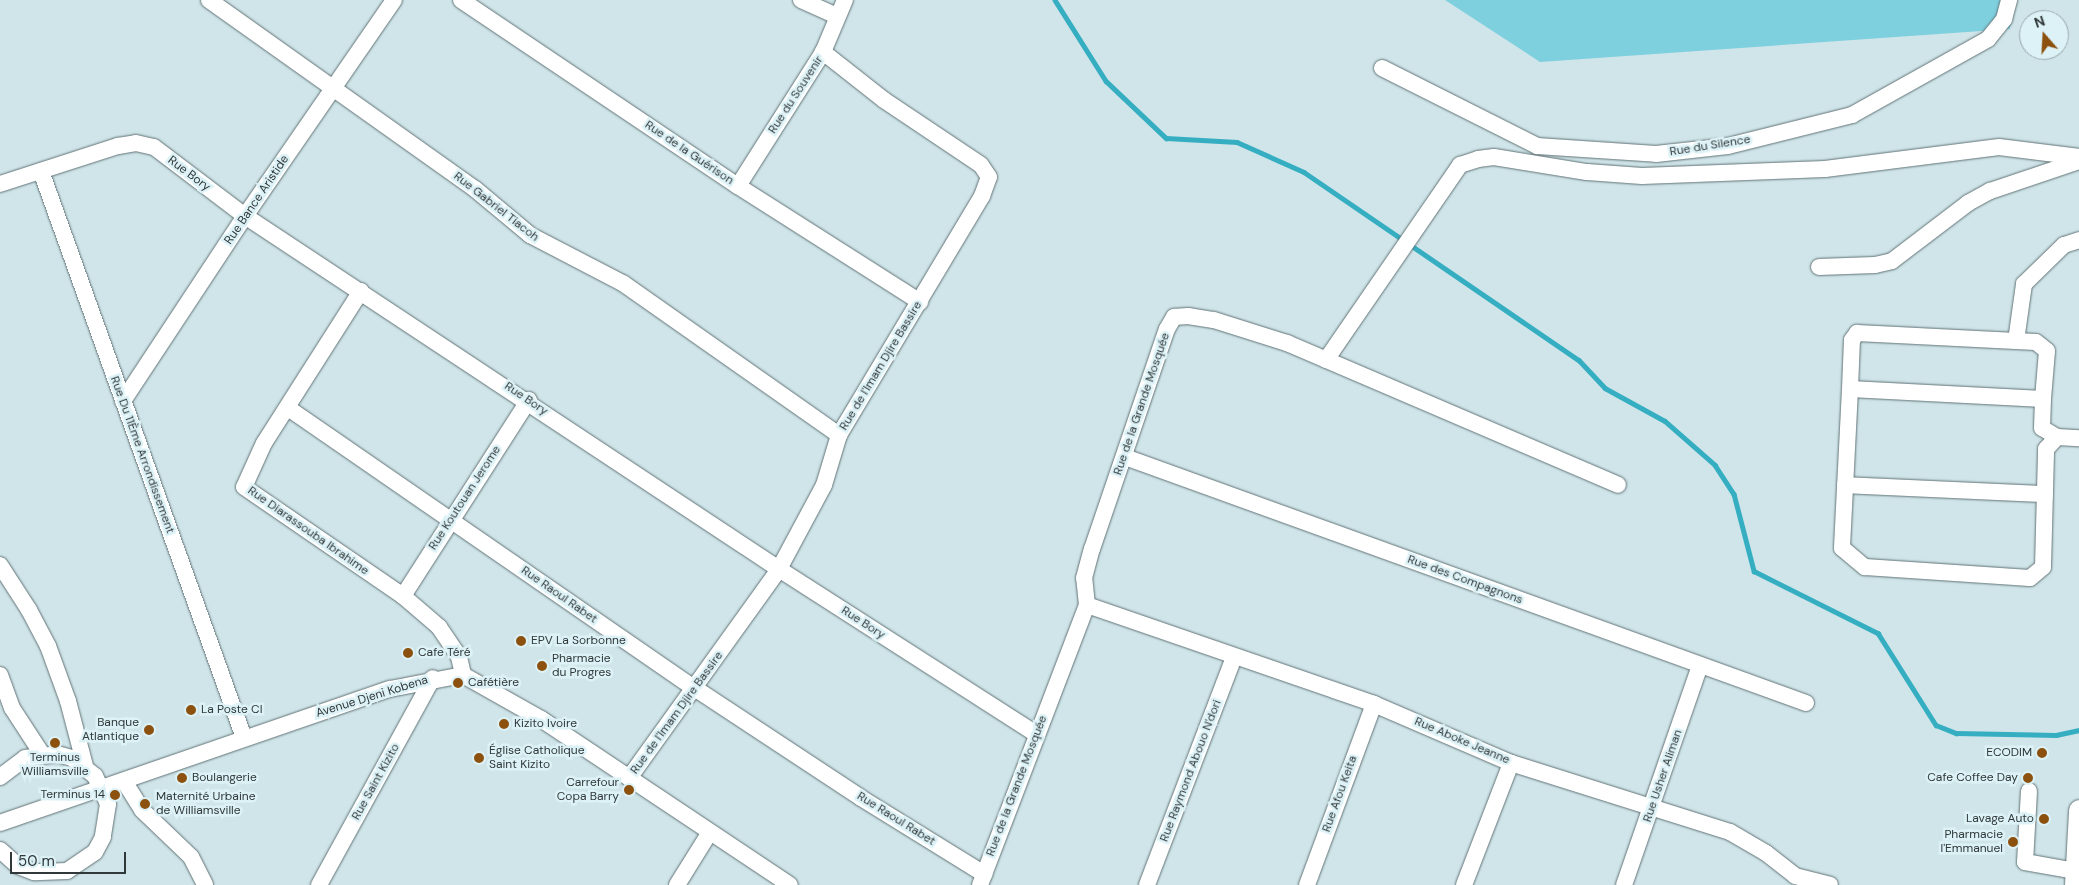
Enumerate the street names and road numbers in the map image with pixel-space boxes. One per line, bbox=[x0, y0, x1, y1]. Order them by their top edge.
street label: Rue du Souvenir bbox=[766, 54, 826, 136]
street label: Rue de la Guérison bbox=[642, 118, 736, 188]
street label: Rue du Silence bbox=[1669, 133, 1751, 159]
street label: Rue Bory bbox=[165, 153, 213, 195]
street label: Rue Bance Aristide bbox=[222, 153, 292, 247]
street label: Rue Gabriel Tiacoh bbox=[451, 169, 541, 245]
street label: Rue de l'Imam Djire Bassire bbox=[837, 299, 925, 433]
street label: Rue de la Grande Mosquée bbox=[1111, 331, 1173, 477]
street label: Rue Du 11Ème Arrondissement bbox=[107, 374, 177, 536]
street label: Rue Bory bbox=[501, 379, 551, 419]
street label: Rue Koutouan Jerome bbox=[426, 443, 504, 553]
street label: Rue Diarassouba Ibrahime bbox=[245, 484, 371, 578]
street label: Rue des Compagnons bbox=[1405, 552, 1525, 608]
street label: Rue Raoul Rabet bbox=[518, 563, 600, 627]
street label: Rue Bory bbox=[838, 603, 888, 643]
street label: Rue de l'Imam Djire Bassire bbox=[628, 649, 726, 777]
street label: Avenue Djeni Kobena bbox=[314, 673, 430, 721]
street label: Rue Raymond Abouo N'dori bbox=[1157, 698, 1225, 844]
street label: Rue de la Grande Mosquée bbox=[983, 714, 1051, 858]
street label: Rue Aboke Jeanne bbox=[1412, 714, 1512, 768]
street label: Rue Usher Aliman bbox=[1640, 728, 1686, 824]
street label: Rue Saint Kizito bbox=[349, 741, 403, 823]
street label: Rue Afou Keita bbox=[1319, 754, 1361, 834]
street label: Rue Raoul Rabet bbox=[854, 789, 938, 849]

